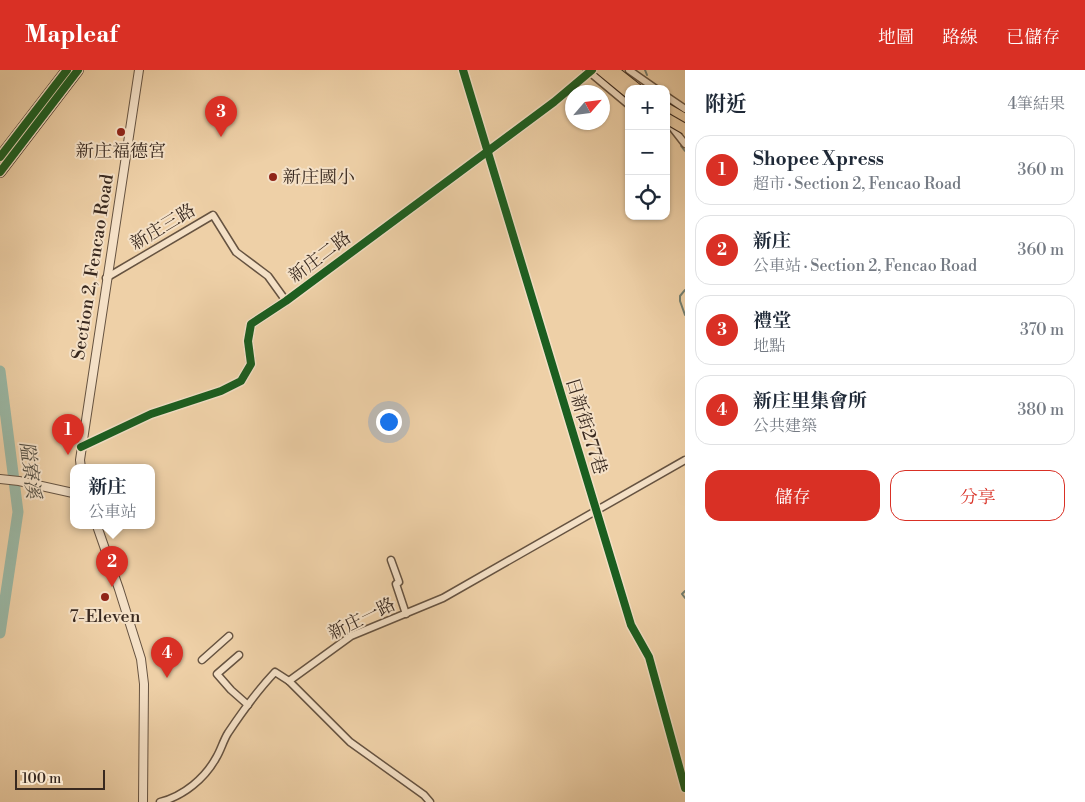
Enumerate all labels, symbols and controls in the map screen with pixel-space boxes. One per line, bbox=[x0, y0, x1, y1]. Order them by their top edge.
text: Mapleaf bbox=[25, 20, 118, 50]
text: 地圖 bbox=[878, 26, 914, 49]
text: 路線 bbox=[942, 26, 978, 49]
text: 已儲存 bbox=[1006, 26, 1060, 49]
north arrow bbox=[565, 85, 610, 130]
map controls bbox=[625, 85, 670, 220]
button: + bbox=[625, 85, 670, 130]
text: 附近 bbox=[705, 92, 747, 118]
text: 4筆結果 bbox=[1007, 94, 1065, 114]
pin: 3 bbox=[205, 96, 237, 137]
marker: 新庄福德宮 bbox=[115, 126, 127, 138]
button: − bbox=[625, 130, 670, 175]
place label: 新庄福德宮 bbox=[76, 140, 166, 163]
text: Shopee Xpress bbox=[753, 147, 884, 171]
text: 1 bbox=[718, 160, 726, 180]
text: 360 m bbox=[1018, 160, 1064, 180]
place label: 新庄國小 bbox=[283, 166, 355, 189]
marker: 新庄國小 bbox=[267, 171, 279, 183]
street label: Section 2, Fencao Road bbox=[67, 172, 119, 362]
text: 超市 · Section 2, Fencao Road bbox=[753, 174, 961, 194]
button: locate bbox=[625, 175, 670, 220]
street label: 新庄三路 bbox=[126, 199, 200, 255]
street label: 新庄二路 bbox=[284, 226, 356, 288]
text: 新庄 bbox=[753, 229, 791, 253]
text: 2 bbox=[717, 240, 727, 260]
text: 360 m bbox=[1018, 240, 1064, 260]
text: 公車站 · Section 2, Fencao Road bbox=[753, 256, 977, 276]
text: 禮堂 bbox=[753, 309, 791, 333]
text: 3 bbox=[717, 320, 727, 340]
text: 370 m bbox=[1020, 320, 1064, 340]
text: 地點 bbox=[753, 336, 785, 356]
street label: 日新街277巷 bbox=[560, 375, 612, 477]
text: 新庄里集會所 bbox=[753, 389, 867, 413]
text: 4 bbox=[717, 400, 727, 420]
text: 380 m bbox=[1017, 400, 1064, 420]
your location bbox=[376, 409, 402, 435]
pin: 1 bbox=[52, 414, 84, 455]
text: 公共建築 bbox=[753, 416, 817, 436]
water label: 隘寮溪 bbox=[15, 440, 46, 502]
popup bbox=[70, 464, 155, 529]
button: 儲存 bbox=[705, 470, 880, 521]
button: 分享 bbox=[890, 470, 1065, 521]
text: 新庄 bbox=[88, 475, 127, 499]
text: 公車站 bbox=[88, 502, 137, 522]
pin: 2 bbox=[96, 546, 128, 587]
marker: 7-Eleven bbox=[99, 591, 111, 603]
street label: 新庄一路 bbox=[325, 593, 399, 645]
place label: 7-Eleven bbox=[70, 605, 141, 628]
pin: 4 bbox=[151, 637, 183, 678]
scale bar bbox=[15, 767, 105, 790]
text: 100 m bbox=[22, 770, 61, 788]

